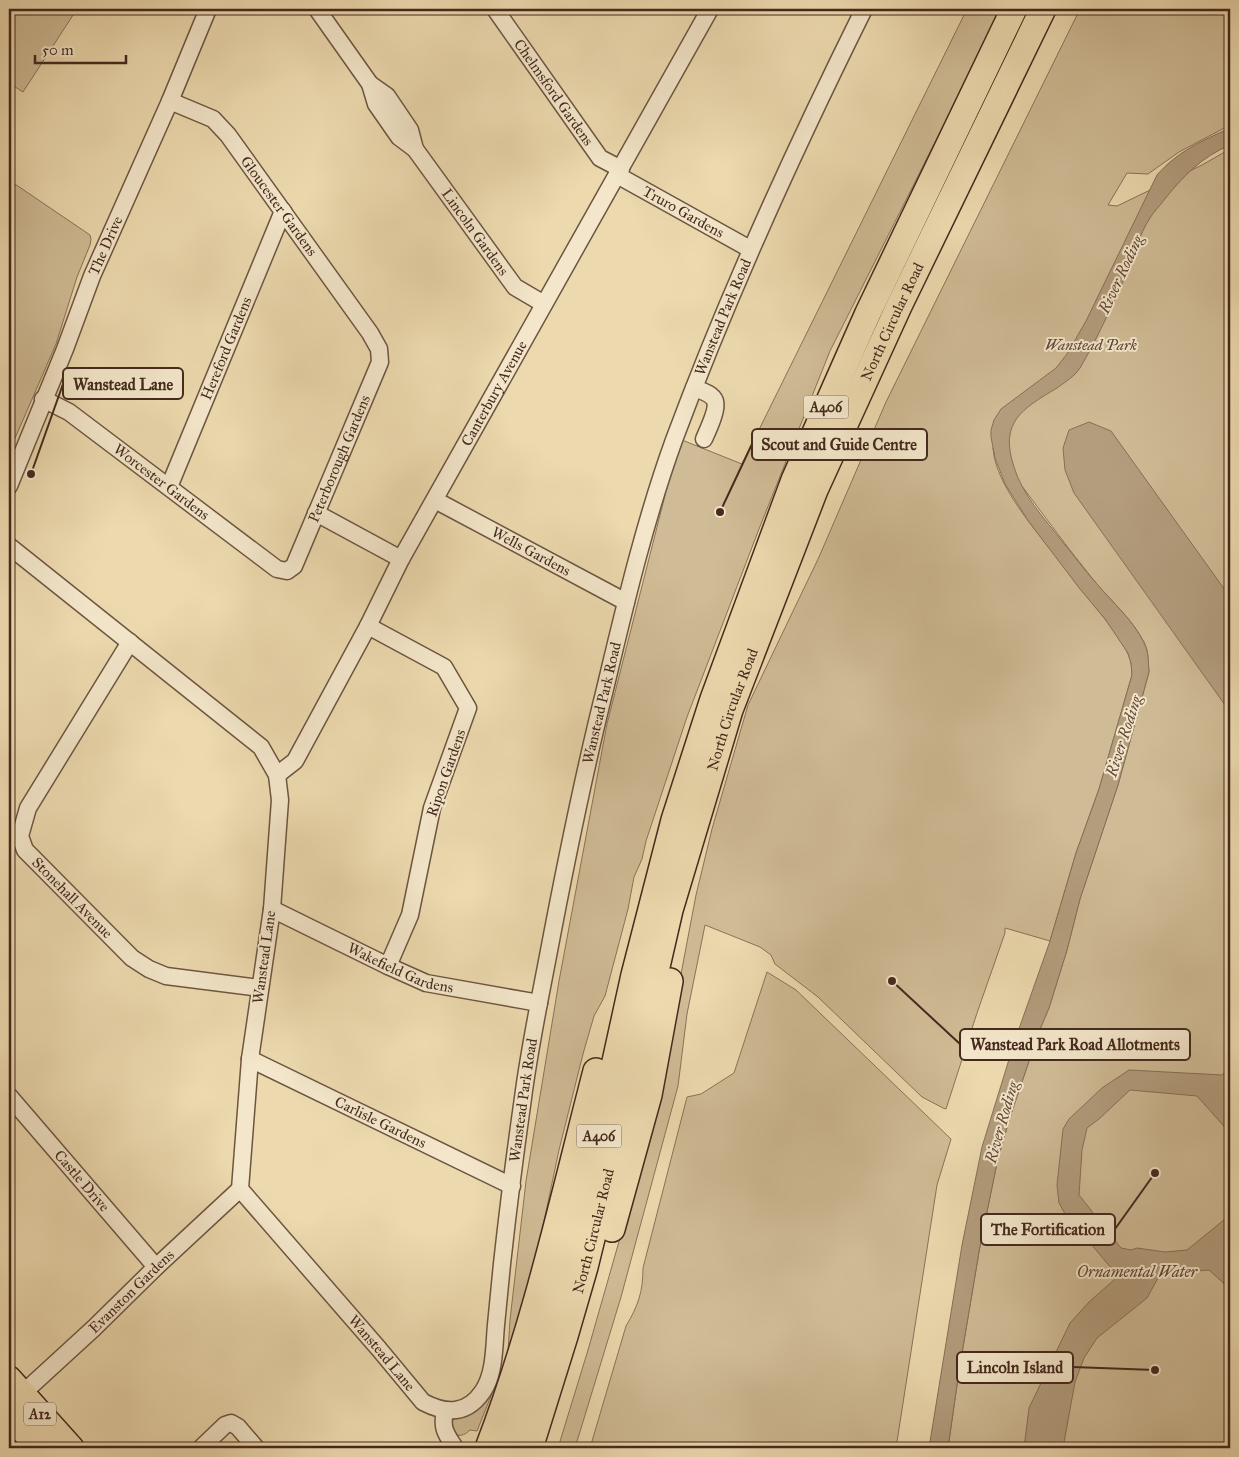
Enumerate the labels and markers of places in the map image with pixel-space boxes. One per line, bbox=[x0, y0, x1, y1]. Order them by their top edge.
callout: Wanstead Lane bbox=[63, 368, 183, 399]
callout: Scout and Guide Centre bbox=[752, 429, 927, 460]
callout: Wanstead Park Road Allotments bbox=[960, 1029, 1190, 1060]
callout: The Fortification bbox=[981, 1214, 1115, 1245]
callout: Lincoln Island bbox=[957, 1352, 1073, 1383]

